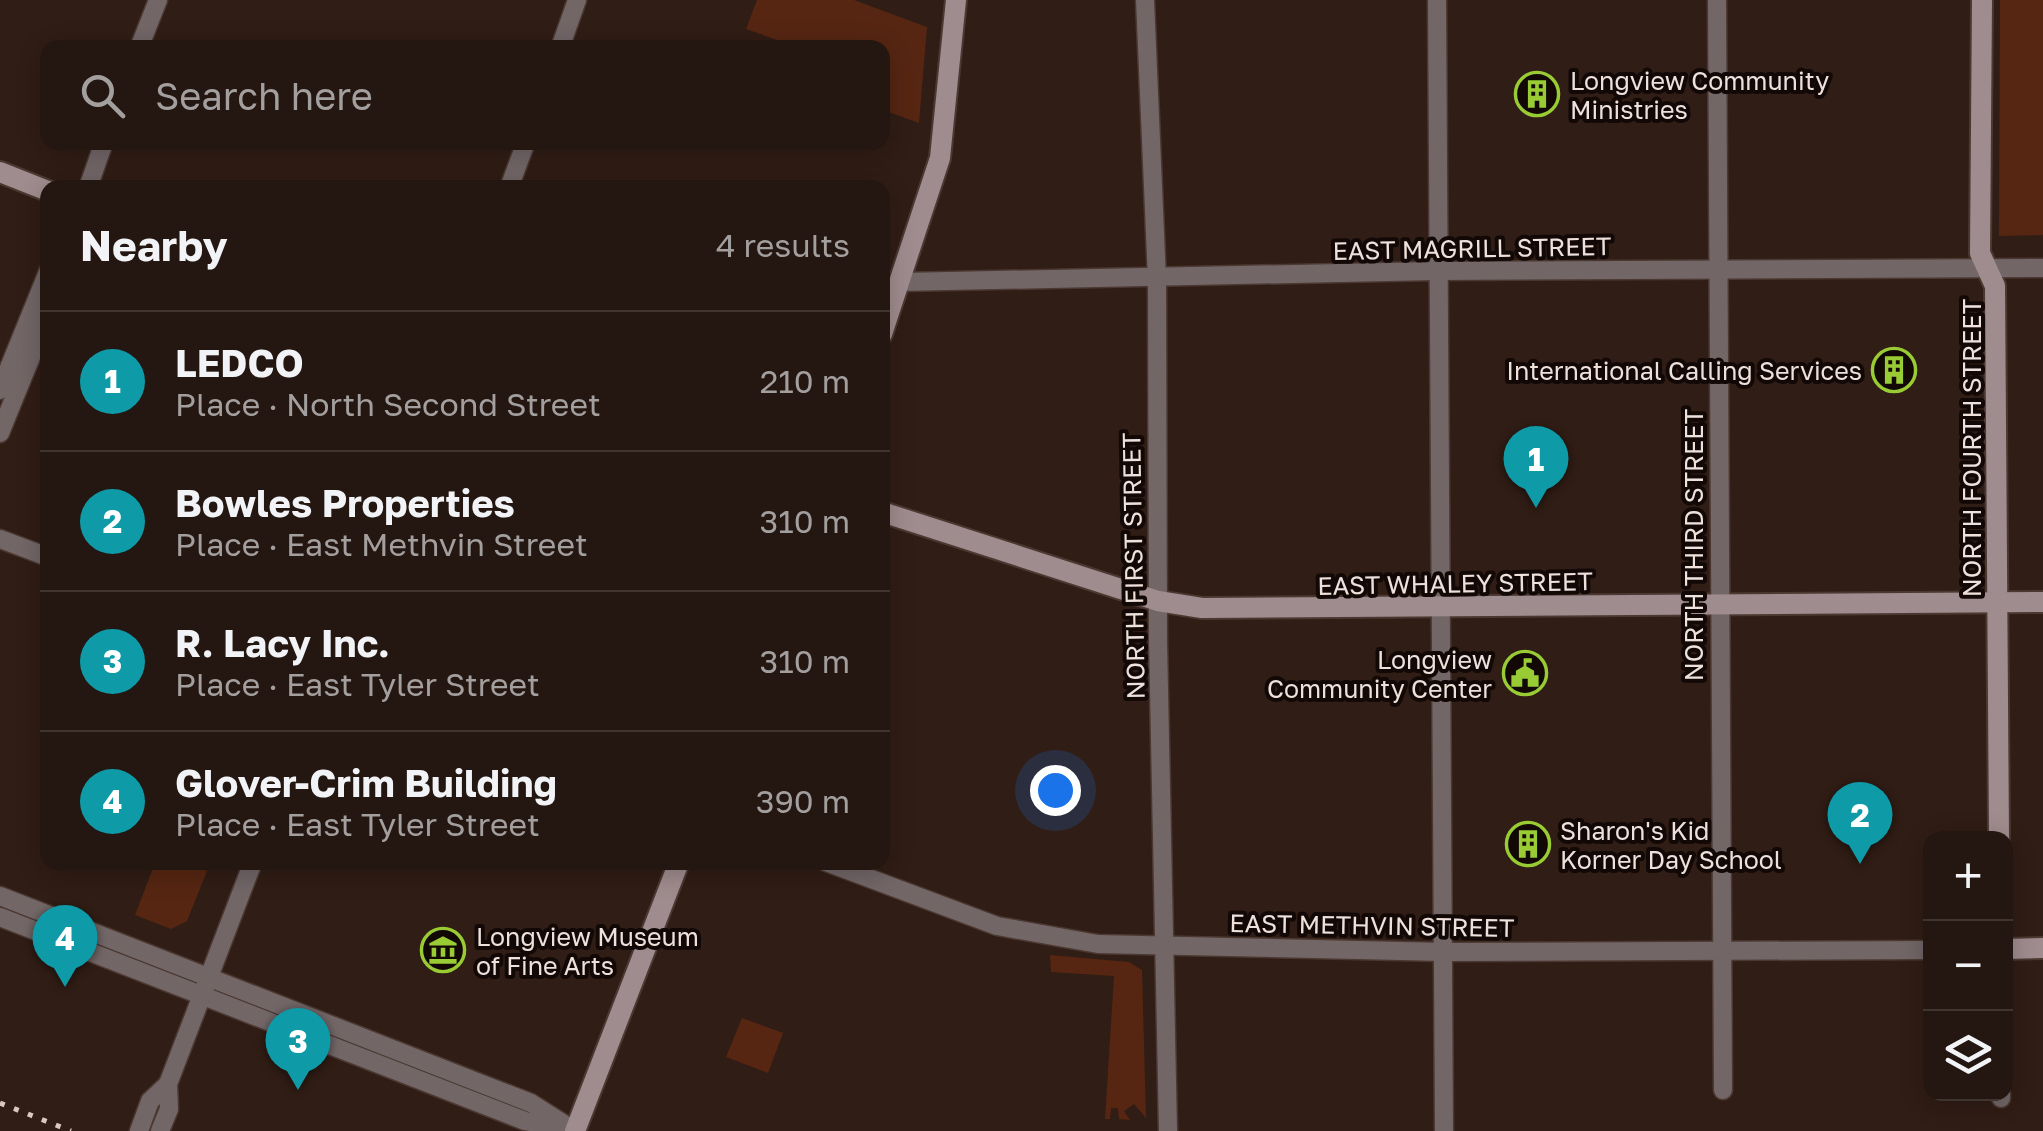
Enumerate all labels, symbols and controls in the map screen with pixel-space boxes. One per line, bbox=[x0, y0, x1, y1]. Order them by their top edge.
search box bbox=[40, 40, 890, 150]
place label: Longview Community Ministries bbox=[1570, 65, 1829, 125]
icon: search bbox=[75, 68, 130, 123]
building icon: Longview Community Ministries bbox=[1514, 71, 1560, 117]
text: Search here bbox=[155, 73, 373, 118]
text: Nearby bbox=[80, 220, 228, 270]
text: 4 results bbox=[716, 226, 850, 264]
street label: EAST MAGRILL STREET bbox=[1332, 230, 1612, 266]
street label: NORTH FOURTH STREET bbox=[1956, 299, 1987, 597]
text: LEDCO bbox=[175, 340, 304, 385]
building icon: International Calling Services bbox=[1871, 347, 1917, 393]
place label: International Calling Services bbox=[1506, 355, 1862, 386]
text: 1 bbox=[104, 362, 121, 400]
text: 210 m bbox=[760, 362, 850, 400]
text: Place · North Second Street bbox=[175, 385, 601, 423]
street label: NORTH THIRD STREET bbox=[1678, 409, 1709, 681]
pin: 1 bbox=[1504, 426, 1568, 508]
street label: NORTH FIRST STREET bbox=[1115, 432, 1151, 700]
text: Bowles Properties bbox=[175, 480, 515, 525]
text: 2 bbox=[103, 502, 122, 540]
text: 310 m bbox=[760, 502, 850, 540]
text: Place · East Methvin Street bbox=[175, 525, 588, 563]
street label: EAST WHALEY STREET bbox=[1317, 565, 1593, 601]
text: R. Lacy Inc. bbox=[175, 620, 390, 665]
text: 3 bbox=[103, 642, 122, 680]
text: 310 m bbox=[760, 642, 850, 680]
place label: Longview Community Center bbox=[1267, 644, 1492, 704]
public building icon: Longview Community Center bbox=[1502, 650, 1548, 696]
text: Place · East Tyler Street bbox=[175, 665, 540, 703]
text: Glover-Crim Building bbox=[175, 760, 557, 805]
your location bbox=[1030, 765, 1081, 816]
text: 4 bbox=[102, 782, 123, 820]
text: 390 m bbox=[756, 782, 850, 820]
pin: 2 bbox=[1828, 782, 1892, 864]
text: Place · East Tyler Street bbox=[175, 805, 540, 843]
place label: Sharon's Kid Korner Day School bbox=[1560, 815, 1782, 875]
building icon: Sharon's Kid Korner Day School bbox=[1505, 821, 1551, 867]
map controls bbox=[1923, 831, 2013, 1101]
button: + bbox=[1923, 831, 2013, 921]
pin: 4 bbox=[32, 904, 98, 987]
street label: EAST METHVIN STREET bbox=[1229, 907, 1515, 943]
place label: Longview Museum of Fine Arts bbox=[476, 921, 699, 981]
button: − bbox=[1923, 921, 2013, 1011]
museum icon: Longview Museum of Fine Arts bbox=[420, 927, 466, 973]
pin: 3 bbox=[266, 1008, 330, 1090]
button: layers bbox=[1923, 1011, 2013, 1101]

